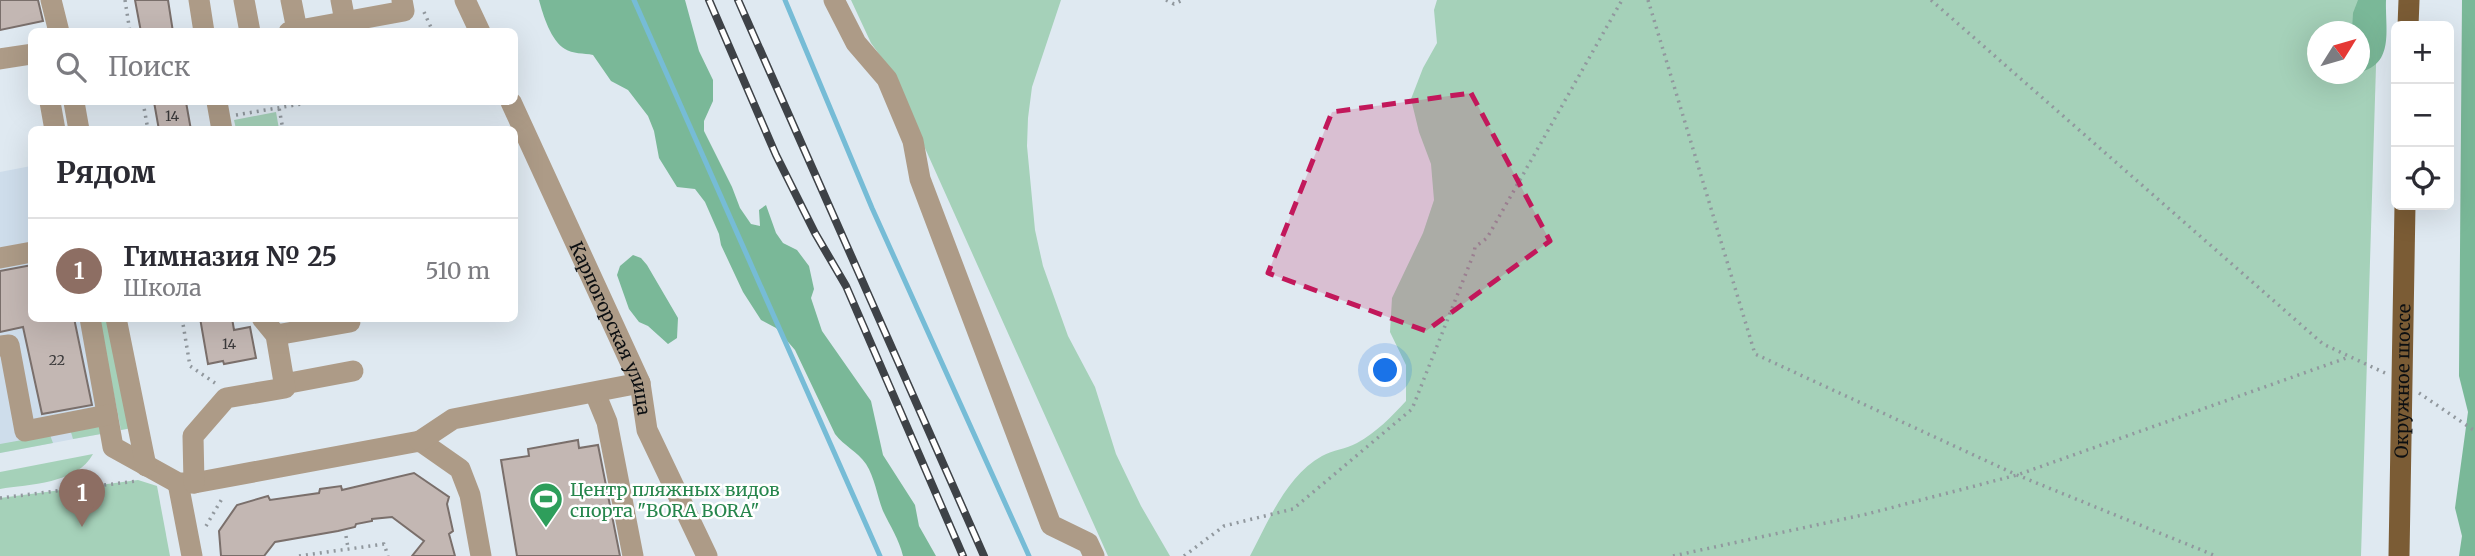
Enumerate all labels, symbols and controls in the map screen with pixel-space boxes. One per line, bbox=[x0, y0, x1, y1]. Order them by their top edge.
north arrow bbox=[2307, 21, 2370, 84]
map controls bbox=[2391, 21, 2454, 210]
button: + bbox=[2391, 21, 2454, 84]
search box bbox=[28, 28, 518, 105]
icon: search bbox=[52, 48, 90, 86]
text: Поиск bbox=[108, 50, 190, 83]
button: − bbox=[2391, 84, 2454, 147]
house number: 14 bbox=[165, 107, 179, 125]
button: locate bbox=[2391, 147, 2454, 210]
text: Рядом bbox=[56, 153, 156, 191]
street label: Карпогорская улица bbox=[565, 238, 656, 417]
text: Гимназия № 25 bbox=[123, 240, 337, 273]
text: 1 bbox=[74, 256, 84, 285]
text: 510 m bbox=[425, 256, 490, 285]
text: Школа bbox=[123, 273, 202, 302]
street label: Окружное шоссе bbox=[2389, 303, 2415, 459]
house number: 14 bbox=[222, 335, 236, 353]
house number: 22 bbox=[49, 351, 65, 369]
your location bbox=[1368, 353, 1402, 387]
pin: 1 bbox=[59, 469, 105, 527]
place label: Центр пляжных видов спорта "BORA BORA" bbox=[570, 478, 780, 522]
sports icon: Центр пляжных видов спорта "BORA BORA" bbox=[527, 480, 565, 529]

